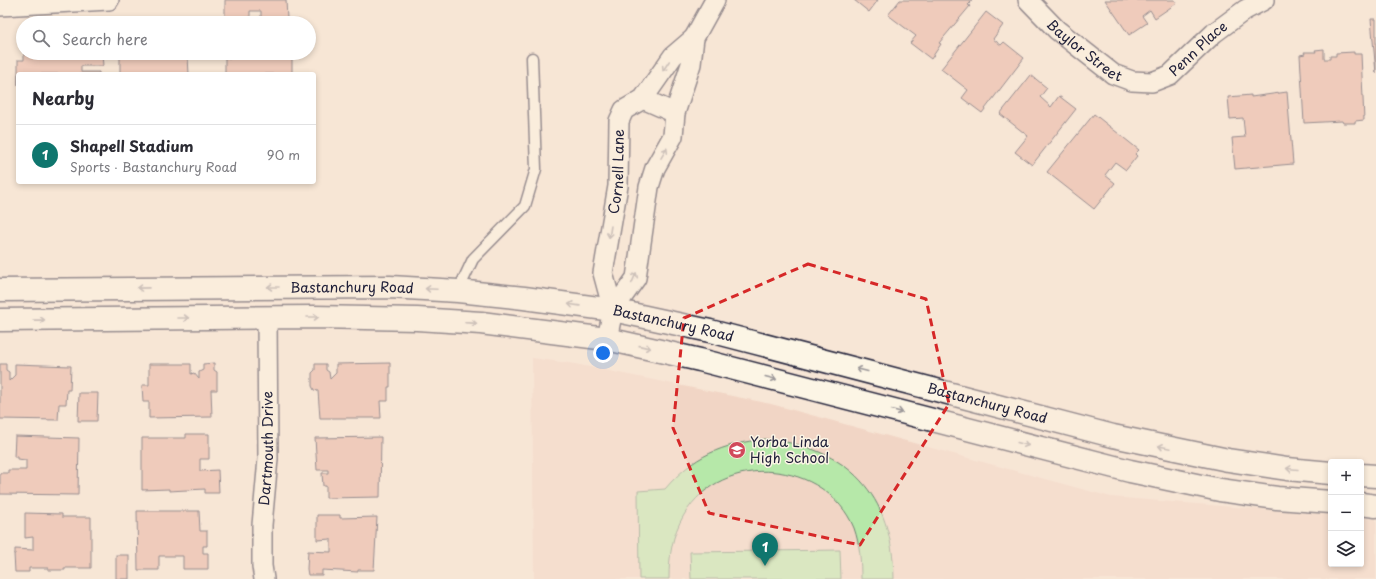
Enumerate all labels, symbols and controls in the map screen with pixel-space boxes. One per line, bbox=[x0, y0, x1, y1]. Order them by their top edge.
street label: Baylor Street bbox=[1042, 14, 1125, 87]
search box bbox=[16, 16, 316, 60]
street label: Penn Place bbox=[1164, 16, 1231, 81]
icon: search bbox=[30, 27, 52, 49]
text: Search here bbox=[62, 27, 148, 50]
one-way arrow bbox=[662, 60, 670, 72]
text: Nearby bbox=[32, 85, 94, 111]
street label: Cornell Lane bbox=[602, 129, 629, 216]
text: Shapell Stadium bbox=[70, 134, 194, 157]
text: 1 bbox=[42, 145, 48, 164]
text: 90 m bbox=[267, 145, 300, 164]
one-way arrow bbox=[660, 147, 668, 159]
text: Sports · Bastanchury Road bbox=[70, 157, 237, 176]
one-way arrow bbox=[606, 225, 614, 238]
one-way arrow bbox=[631, 272, 639, 284]
street label: Bastanchury Road bbox=[290, 276, 414, 298]
one-way arrow bbox=[267, 283, 280, 291]
one-way arrow bbox=[137, 284, 150, 291]
one-way arrow bbox=[425, 286, 438, 293]
street label: Bastanchury Road bbox=[611, 299, 736, 347]
one-way arrow bbox=[568, 301, 581, 309]
one-way arrow bbox=[306, 313, 319, 321]
one-way arrow bbox=[176, 314, 189, 322]
one-way arrow bbox=[32, 316, 45, 324]
one-way arrow bbox=[464, 319, 477, 326]
your location bbox=[593, 343, 613, 363]
one-way arrow bbox=[638, 344, 651, 352]
one-way arrow bbox=[856, 366, 869, 374]
one-way arrow bbox=[765, 375, 778, 383]
street label: Bastanchury Road bbox=[925, 377, 1050, 428]
street label: Dartmouth Drive bbox=[253, 391, 278, 506]
one-way arrow bbox=[890, 408, 903, 415]
place label: Yorba Linda High School bbox=[750, 431, 829, 468]
school or university icon: Yorba Linda High School bbox=[727, 440, 747, 460]
one-way arrow bbox=[1016, 441, 1029, 448]
one-way arrow bbox=[1158, 442, 1171, 450]
map controls bbox=[1328, 459, 1364, 567]
button: + bbox=[1328, 459, 1364, 495]
one-way arrow bbox=[1286, 466, 1299, 473]
button: − bbox=[1328, 495, 1364, 531]
button: layers bbox=[1328, 531, 1364, 567]
pin: 1 bbox=[752, 533, 778, 566]

